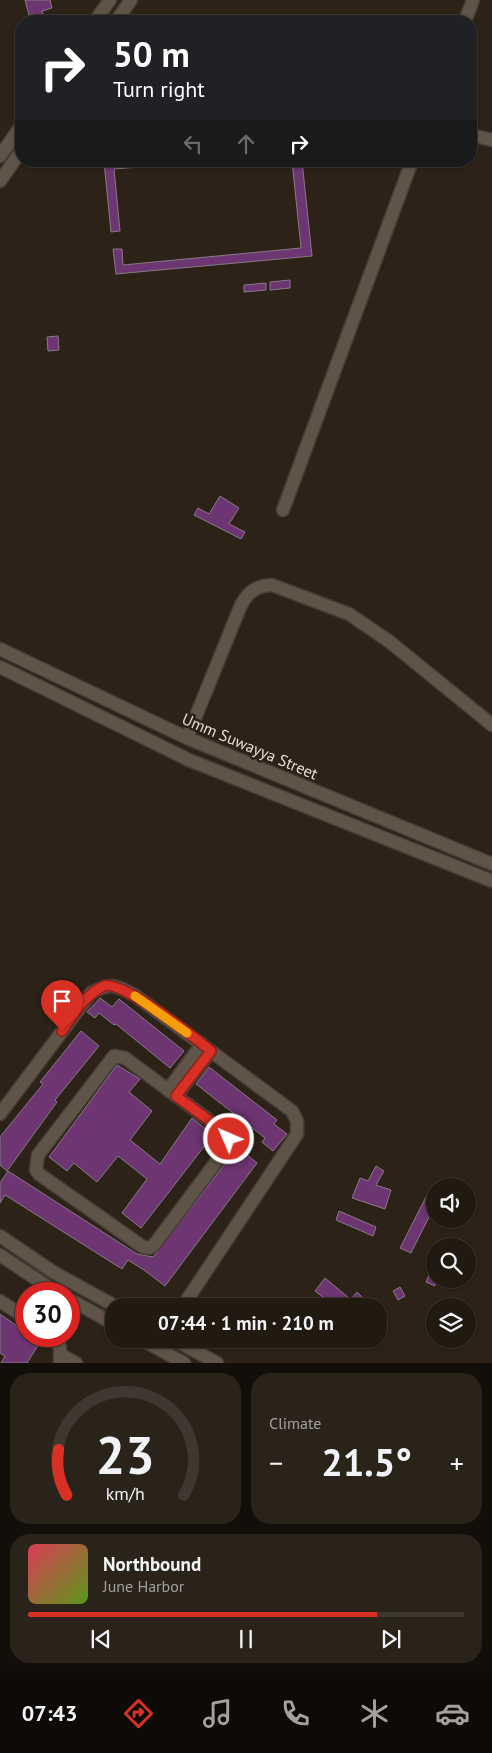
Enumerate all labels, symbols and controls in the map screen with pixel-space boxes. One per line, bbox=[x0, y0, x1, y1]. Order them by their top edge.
text: 50 m bbox=[113, 31, 190, 77]
icon: right bbox=[30, 35, 95, 100]
text: Turn right bbox=[113, 75, 205, 103]
icon: left bbox=[179, 130, 207, 158]
icon: ahead bbox=[232, 130, 260, 158]
icon: right bbox=[285, 130, 313, 158]
street label: Umm Suwayya Street bbox=[179, 708, 321, 784]
pin bbox=[41, 980, 83, 1031]
icon: arrive bbox=[48, 987, 76, 1015]
position arrow bbox=[202, 1112, 254, 1164]
map controls bbox=[426, 1178, 476, 1348]
button: sound bbox=[426, 1178, 476, 1228]
button: search bbox=[426, 1238, 476, 1288]
speed limit sign: 30 bbox=[15, 1282, 80, 1347]
button: layers bbox=[426, 1298, 476, 1348]
text: 07:44 · 1 min · 210 m bbox=[158, 1311, 334, 1335]
text: Climate bbox=[269, 1413, 321, 1433]
text: 23 bbox=[96, 1421, 155, 1488]
text: 21.5° bbox=[321, 1437, 412, 1486]
text: − bbox=[269, 1444, 283, 1481]
text: + bbox=[450, 1444, 464, 1481]
text: km/h bbox=[106, 1482, 145, 1505]
text: Northbound bbox=[103, 1552, 201, 1576]
text: June Harbor bbox=[103, 1576, 184, 1596]
icon: previous bbox=[87, 1625, 115, 1653]
icon: pause bbox=[232, 1625, 260, 1653]
icon: next bbox=[377, 1625, 405, 1653]
icon: directions bbox=[121, 1696, 156, 1731]
icon: music bbox=[200, 1696, 235, 1731]
icon: phone bbox=[278, 1696, 313, 1731]
icon: climate bbox=[357, 1696, 392, 1731]
icon: car bbox=[435, 1696, 470, 1731]
text: 07:43 bbox=[22, 1699, 78, 1727]

